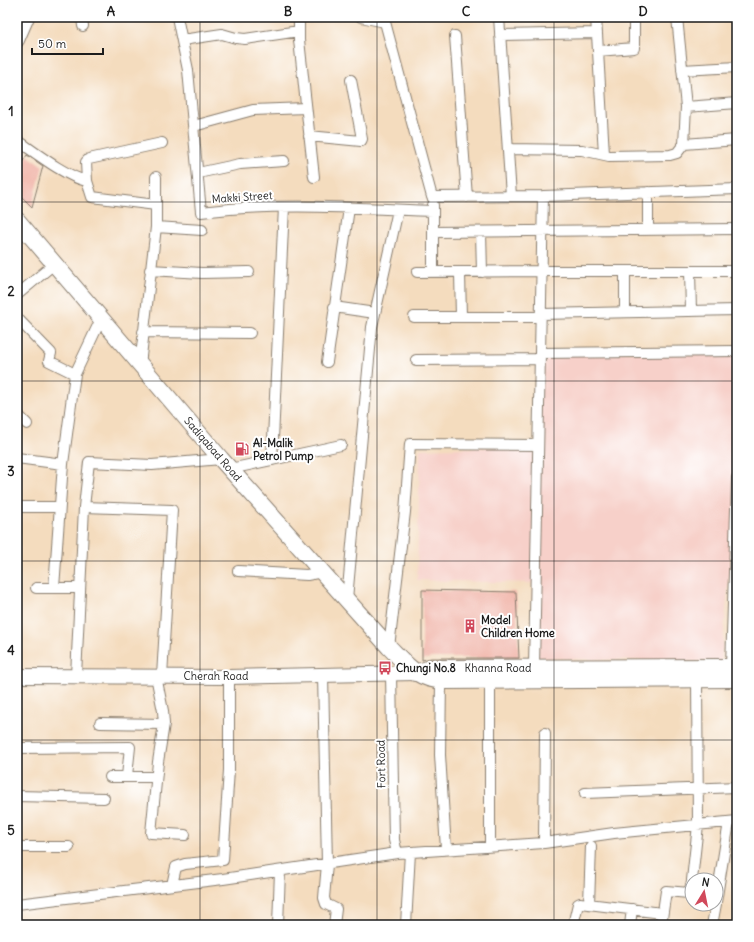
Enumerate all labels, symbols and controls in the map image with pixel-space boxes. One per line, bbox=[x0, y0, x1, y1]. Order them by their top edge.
text: A bbox=[107, 3, 116, 20]
text: B bbox=[284, 3, 293, 20]
text: C bbox=[462, 3, 471, 20]
text: D bbox=[638, 3, 648, 20]
scale bar bbox=[32, 30, 103, 56]
text: 50 m bbox=[38, 36, 67, 51]
text: 1 bbox=[8, 103, 14, 120]
street label: Makki Street bbox=[211, 188, 273, 206]
text: 2 bbox=[7, 283, 15, 300]
street label: Sadiqabad Road bbox=[181, 414, 245, 484]
place label: Al-Malik Petrol Pump bbox=[253, 436, 313, 464]
fuel station icon: Al-Malik Petrol Pump bbox=[234, 441, 250, 457]
text: 3 bbox=[7, 463, 15, 480]
place label: Model Children Home bbox=[481, 613, 555, 640]
building icon: Model Children Home bbox=[462, 618, 478, 634]
text: 4 bbox=[7, 642, 15, 659]
bus stop icon: Chungi No.8 bbox=[377, 660, 393, 676]
place label: Chungi No.8 bbox=[396, 661, 456, 676]
street label: Khanna Road bbox=[465, 661, 532, 675]
street label: Cherah Road bbox=[184, 669, 249, 683]
street label: Fort Road bbox=[374, 739, 388, 788]
text: 5 bbox=[7, 822, 15, 839]
north arrow bbox=[684, 872, 724, 912]
text: N bbox=[701, 875, 711, 890]

